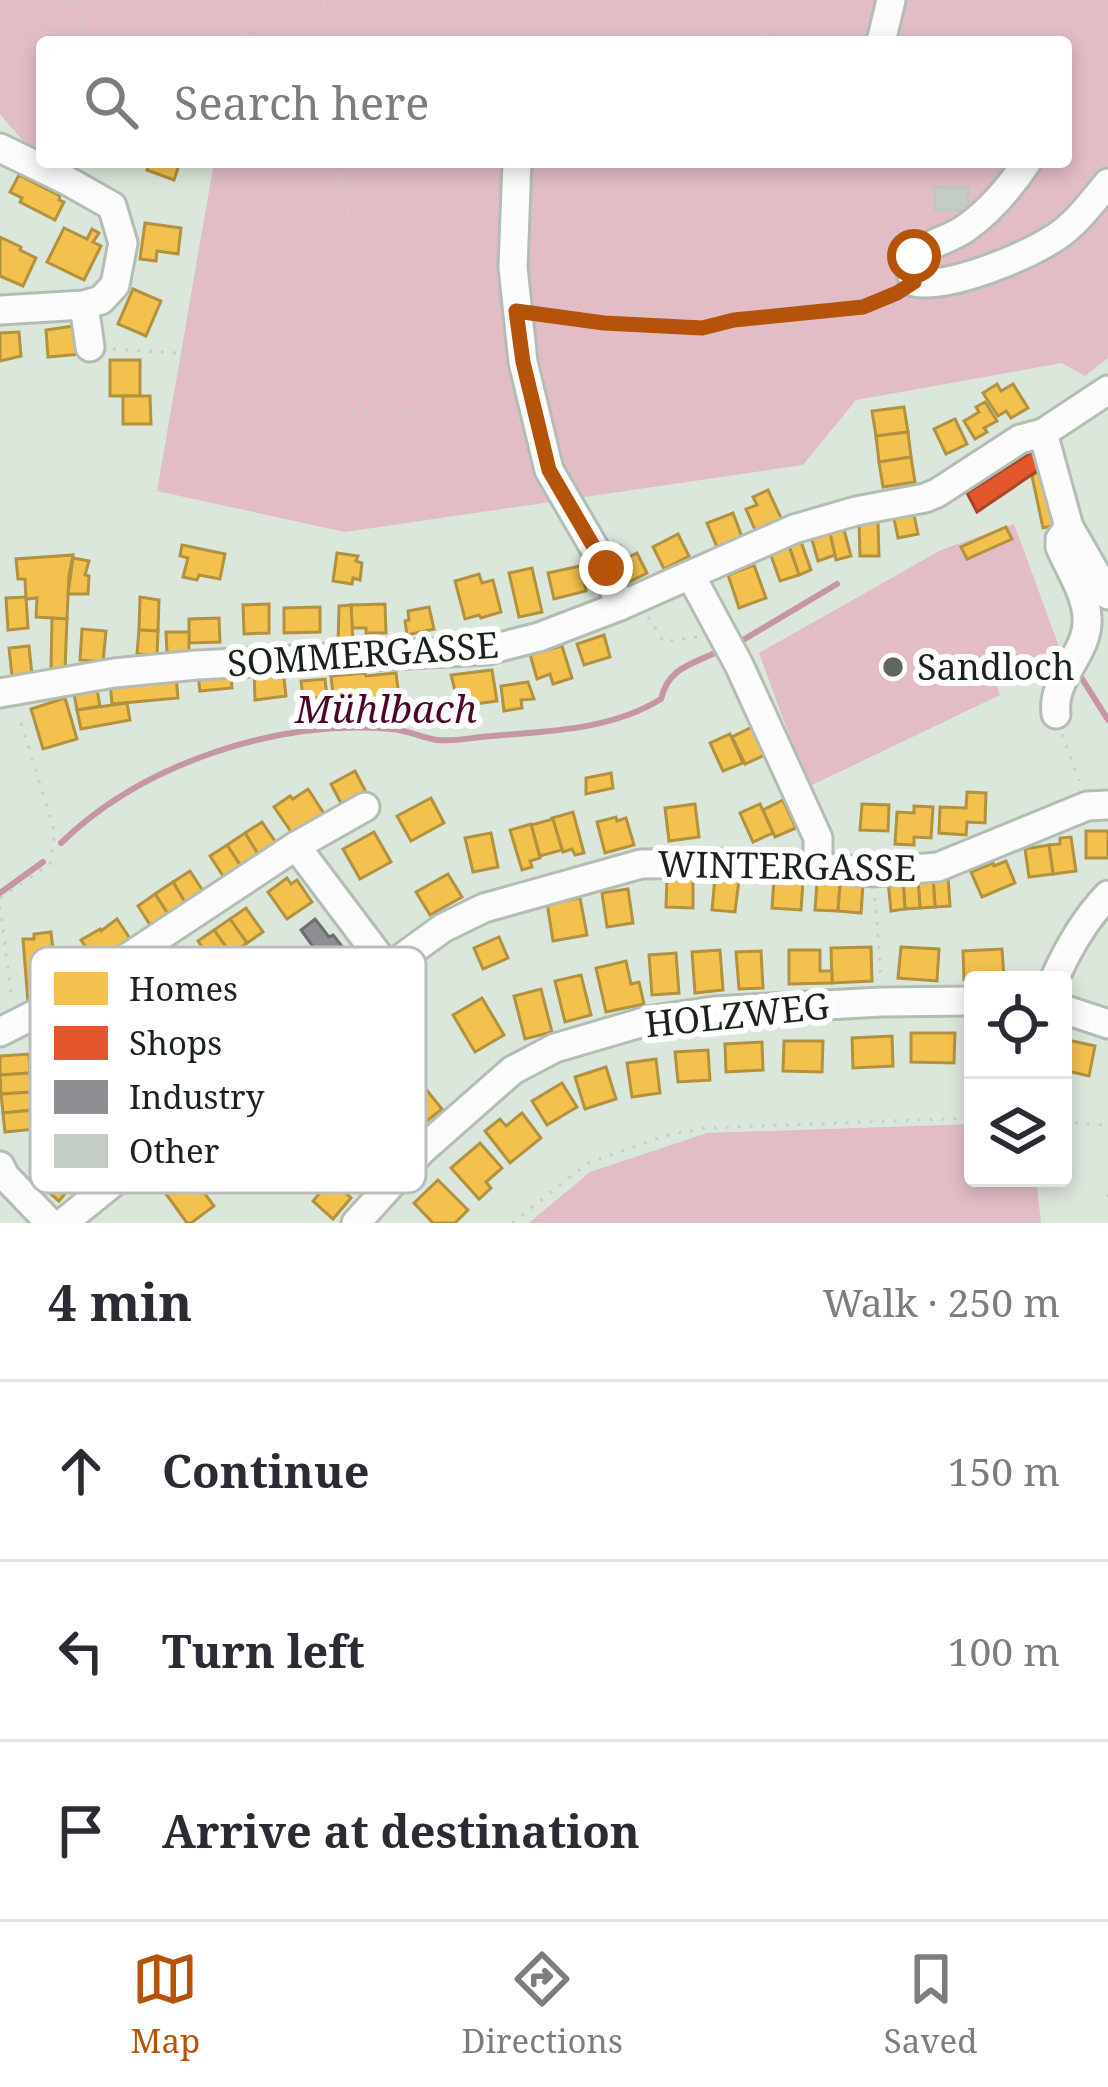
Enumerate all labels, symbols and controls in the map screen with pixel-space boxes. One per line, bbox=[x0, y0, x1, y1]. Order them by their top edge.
search box bbox=[36, 36, 1072, 168]
icon: search bbox=[78, 69, 144, 135]
text: Search here bbox=[174, 72, 429, 133]
route start bbox=[887, 229, 941, 283]
route end bbox=[579, 541, 633, 595]
street label: SOMMERGASSE bbox=[226, 620, 500, 687]
place label: Sandloch bbox=[917, 642, 1075, 691]
marker: Sandloch bbox=[880, 654, 906, 680]
water label: Mühlbach bbox=[294, 681, 477, 734]
street label: WINTERGASSE bbox=[657, 839, 917, 892]
legend bbox=[30, 947, 426, 1193]
text: Homes bbox=[129, 966, 238, 1011]
map controls bbox=[964, 971, 1072, 1187]
button: locate bbox=[964, 971, 1072, 1079]
street label: HOLZWEG bbox=[642, 980, 832, 1049]
text: Shops bbox=[129, 1020, 222, 1065]
text: Industry bbox=[129, 1074, 265, 1119]
button: layers bbox=[964, 1079, 1072, 1187]
text: Other bbox=[129, 1128, 220, 1173]
text: 4 min bbox=[48, 1266, 192, 1336]
text: Walk · 250 m bbox=[823, 1275, 1060, 1328]
icon: ahead bbox=[48, 1438, 114, 1504]
text: Continue bbox=[162, 1440, 370, 1501]
text: 150 m bbox=[948, 1444, 1060, 1497]
icon: left bbox=[48, 1618, 114, 1684]
text: Turn left bbox=[162, 1620, 365, 1681]
text: 100 m bbox=[948, 1624, 1060, 1677]
icon: arrive bbox=[48, 1798, 114, 1864]
text: Arrive at destination bbox=[162, 1800, 640, 1861]
tab: Map bbox=[131, 1946, 200, 2063]
tab: Directions bbox=[461, 1946, 623, 2063]
tab: Saved bbox=[884, 1946, 977, 2063]

